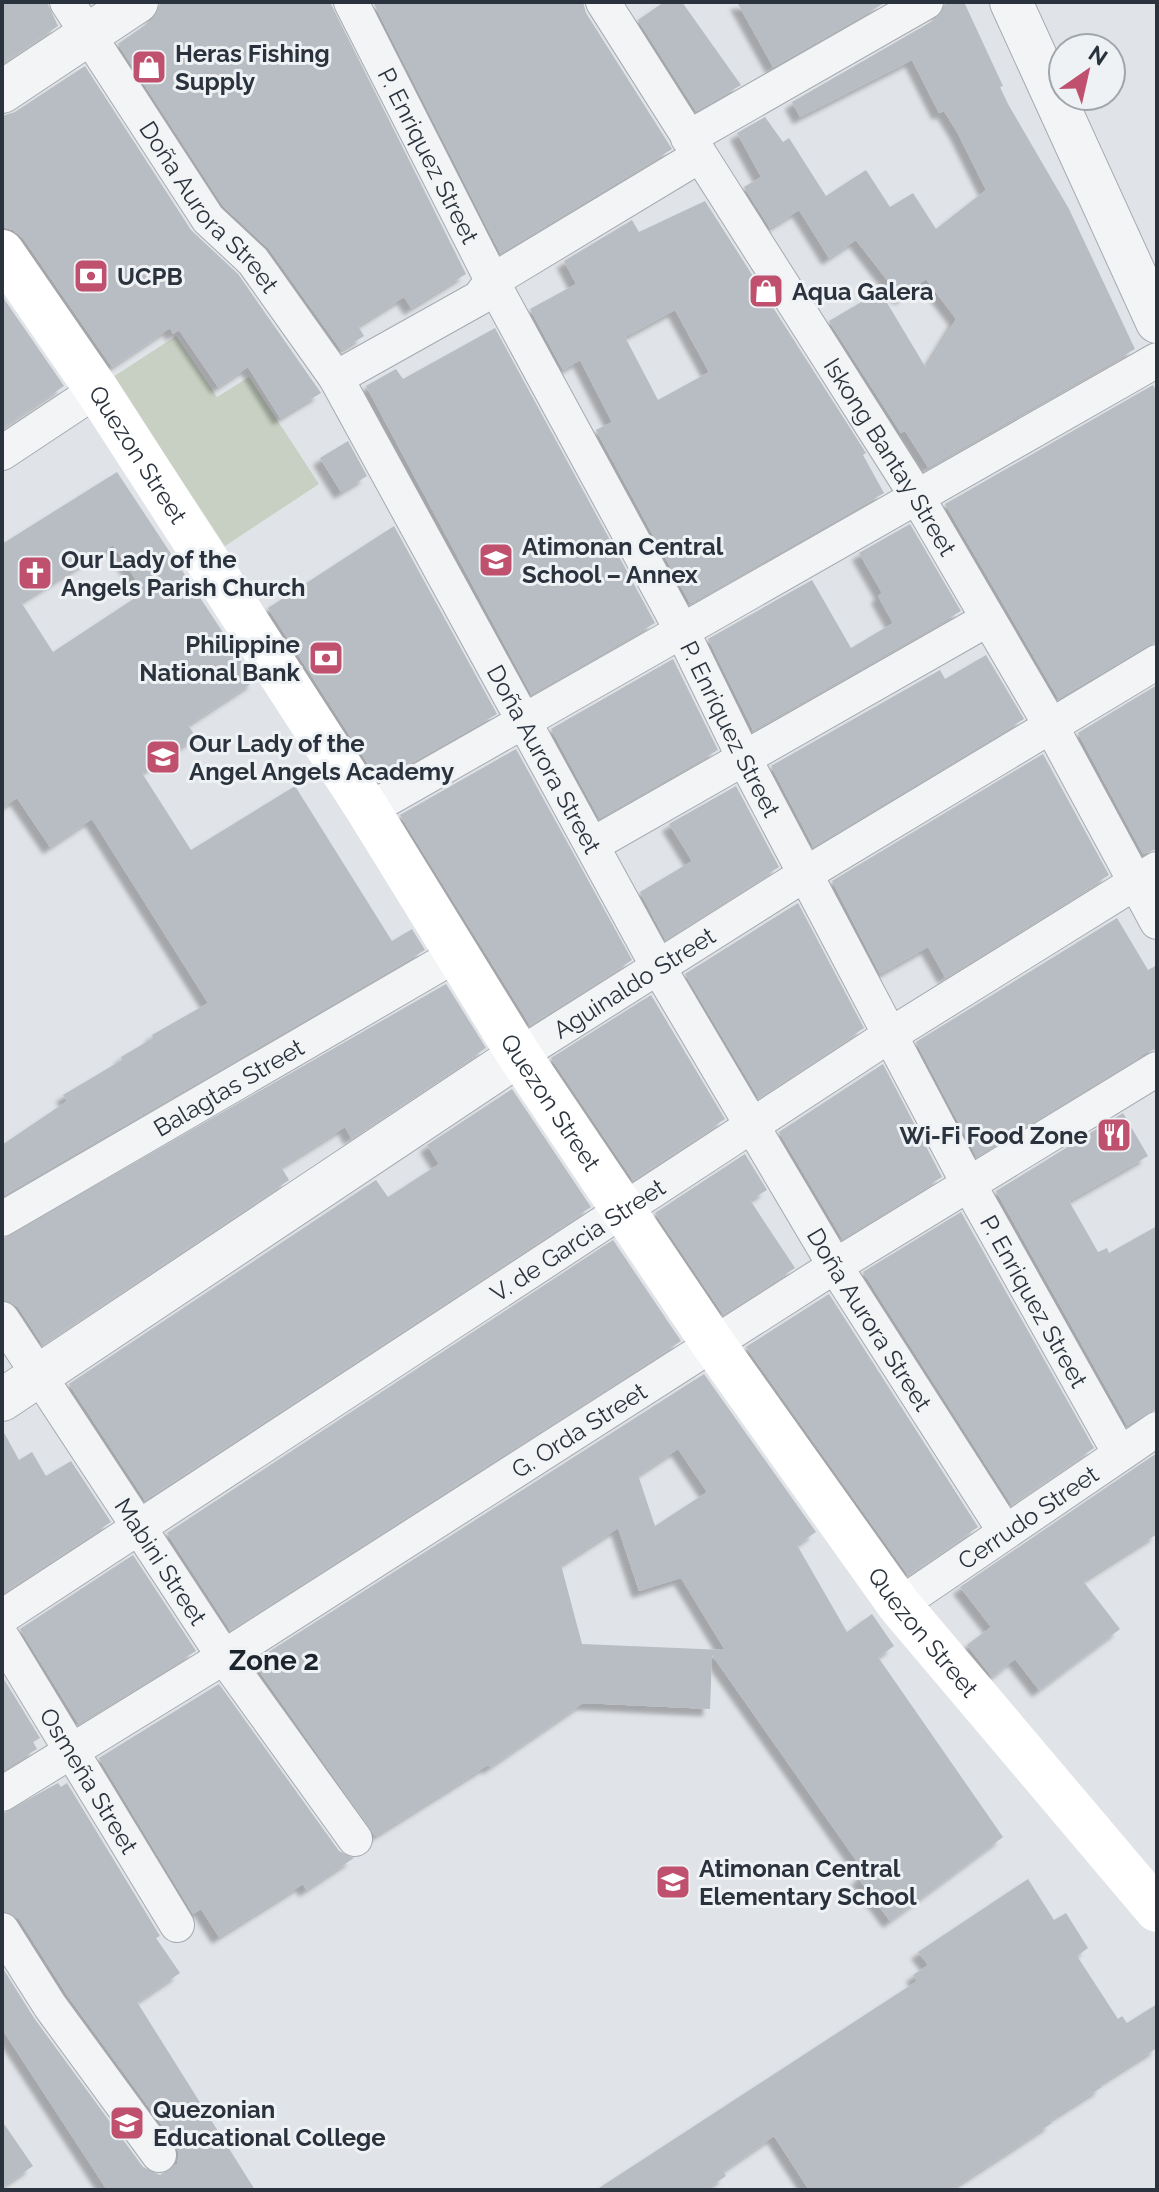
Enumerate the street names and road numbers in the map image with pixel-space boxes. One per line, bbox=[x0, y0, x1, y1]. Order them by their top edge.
street label: P. Enriquez Street bbox=[372, 63, 485, 248]
street label: Doña Aurora Street bbox=[134, 115, 285, 298]
street label: Iskong Bantay Street bbox=[818, 352, 963, 561]
street label: Quezon Street bbox=[83, 380, 194, 529]
street label: P. Enriquez Street bbox=[674, 636, 787, 822]
street label: Doña Aurora Street bbox=[481, 660, 608, 858]
street label: Aguinaldo Street bbox=[548, 920, 720, 1044]
street label: Quezon Street bbox=[495, 1028, 607, 1176]
street label: Balagtas Street bbox=[148, 1032, 309, 1142]
street label: V. de Garcia Street bbox=[485, 1172, 670, 1308]
street label: P. Enriquez Street bbox=[974, 1210, 1094, 1392]
street label: Doña Aurora Street bbox=[801, 1223, 938, 1416]
street label: G. Orda Street bbox=[506, 1376, 652, 1484]
street label: Cerrudo Street bbox=[952, 1459, 1104, 1575]
street label: Mabini Street bbox=[109, 1492, 213, 1630]
street label: Quezon Street bbox=[862, 1561, 985, 1703]
street label: Osmeña Street bbox=[34, 1702, 145, 1859]

